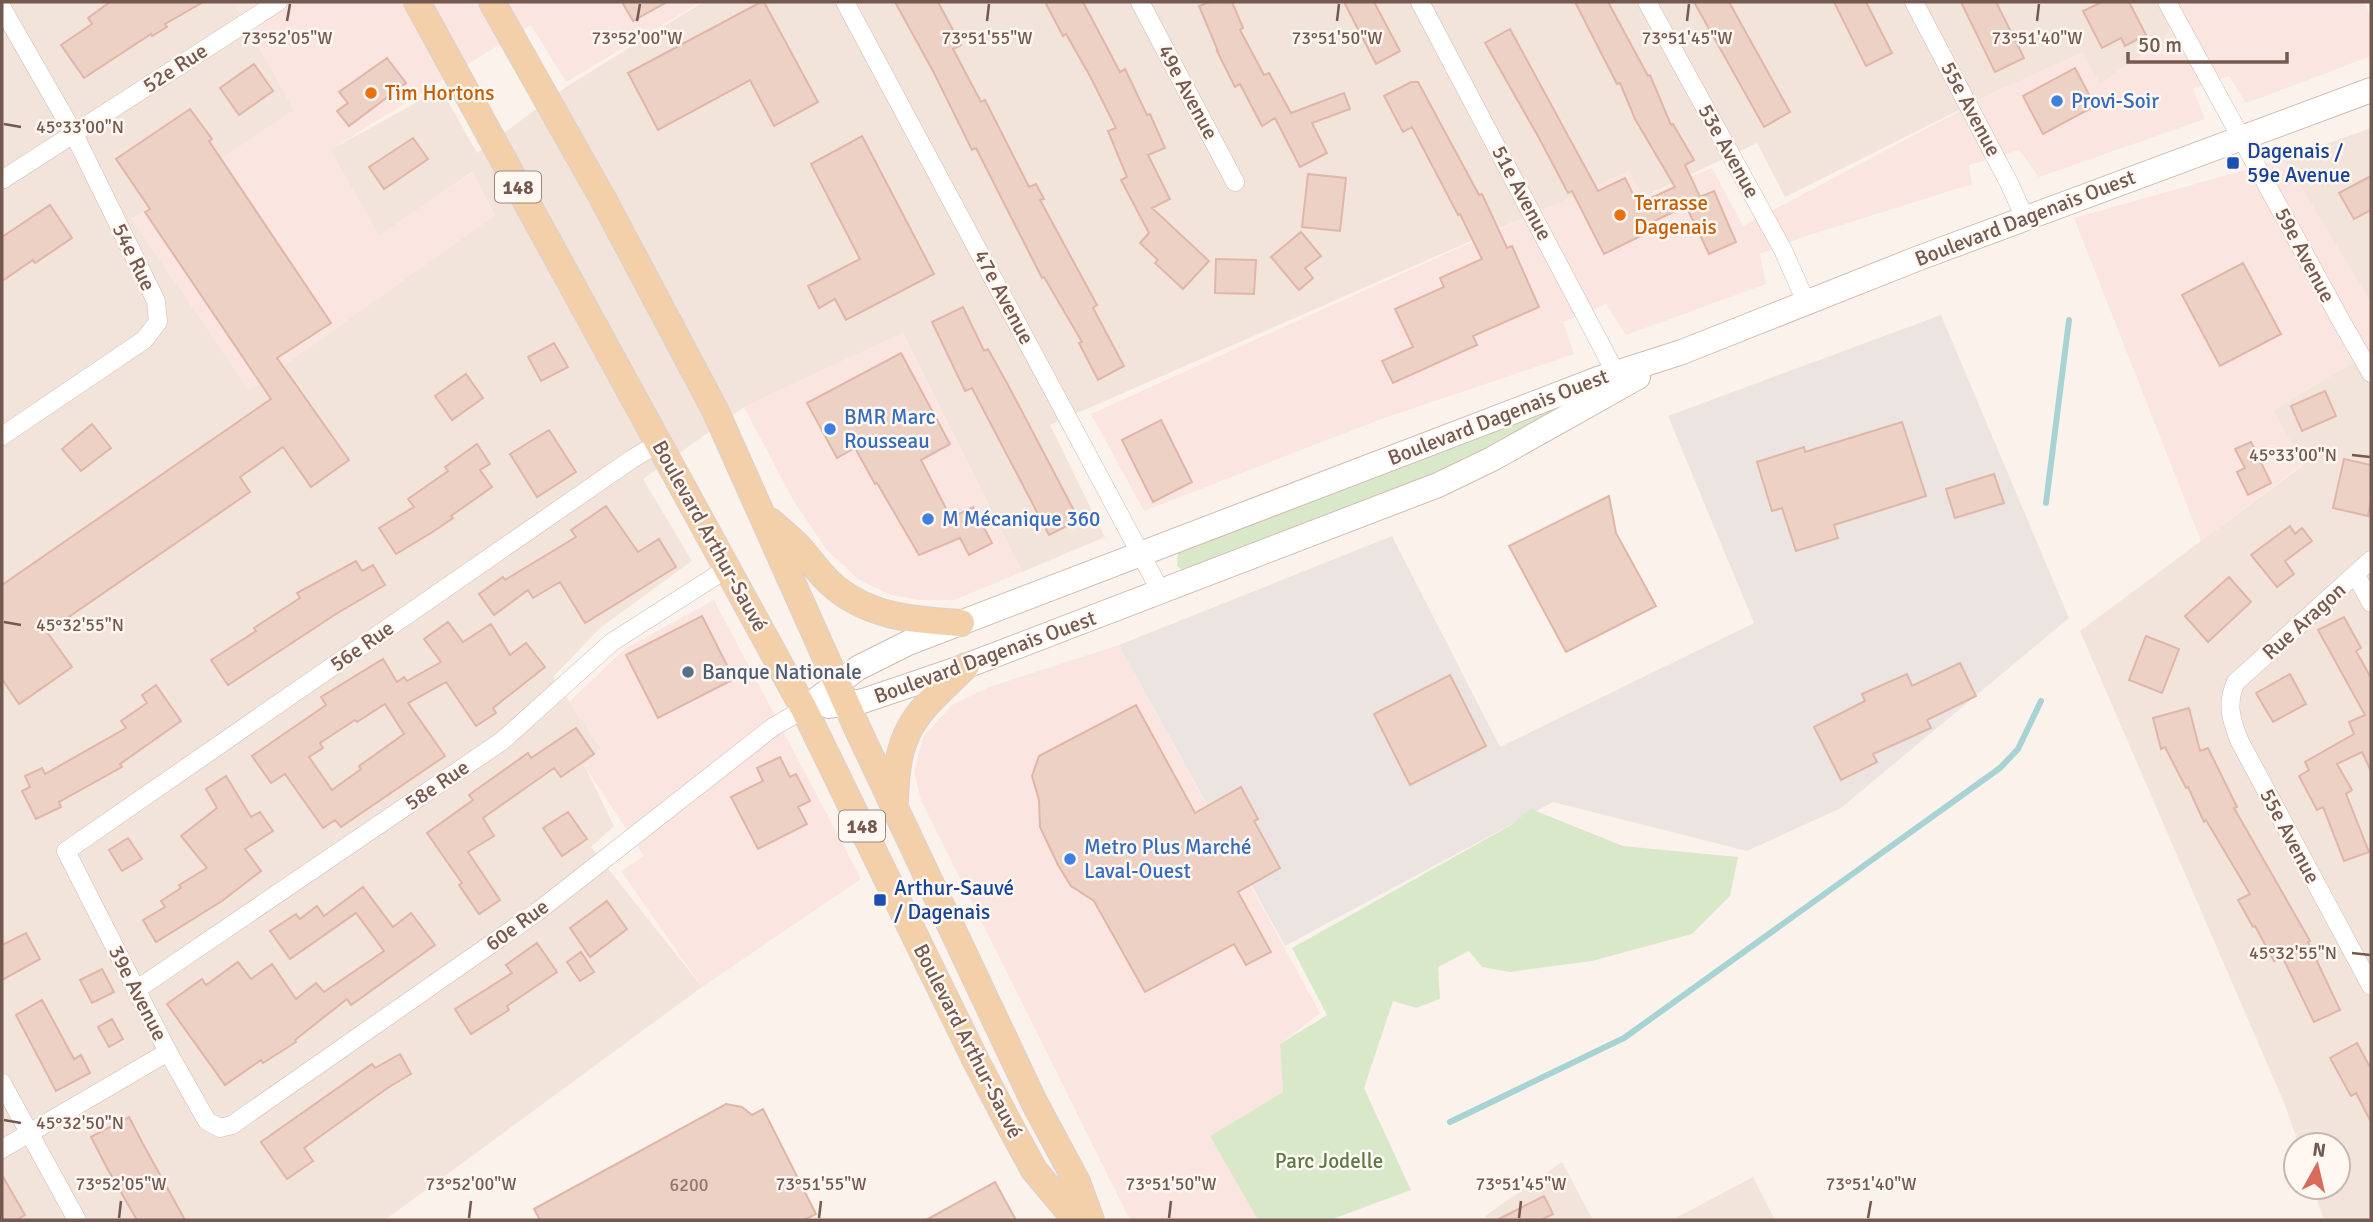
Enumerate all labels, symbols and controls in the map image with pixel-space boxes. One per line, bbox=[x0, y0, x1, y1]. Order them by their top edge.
scale bar bbox=[2128, 21, 2287, 65]
text: 73°52'05"W bbox=[242, 27, 332, 49]
text: 73°52'00"W bbox=[592, 27, 682, 49]
text: 73°51'55"W bbox=[942, 27, 1032, 49]
text: 73°51'50"W bbox=[1292, 27, 1382, 49]
text: 73°51'45"W bbox=[1642, 27, 1732, 49]
text: 73°51'40"W bbox=[1992, 27, 2082, 49]
text: 50 m bbox=[2138, 32, 2182, 58]
street label: 52e Rue bbox=[138, 38, 212, 98]
street label: 49e Avenue bbox=[1152, 40, 1224, 144]
street label: 55e Avenue bbox=[1935, 57, 2007, 161]
place label: Tim Hortons bbox=[385, 80, 494, 106]
marker: Tim Hortons bbox=[363, 85, 379, 101]
place label: Provi-Soir bbox=[2071, 88, 2159, 114]
marker: Provi-Soir bbox=[2049, 93, 2065, 109]
street label: 53e Avenue bbox=[1693, 99, 1765, 203]
text: 45°33'00"N bbox=[36, 116, 124, 138]
place label: Dagenais / 59e Avenue bbox=[2247, 138, 2351, 188]
street label: 51e Avenue bbox=[1486, 141, 1558, 245]
marker: Dagenais / 59e Avenue bbox=[2225, 155, 2241, 171]
street label: Boulevard Dagenais Ouest bbox=[1911, 164, 2139, 272]
road number: 148 bbox=[495, 172, 541, 202]
place label: Terrasse Dagenais bbox=[1634, 190, 1717, 240]
street label: 59e Avenue bbox=[2269, 203, 2341, 307]
marker: Terrasse Dagenais bbox=[1612, 207, 1628, 223]
street label: 54e Rue bbox=[107, 219, 161, 295]
street label: 47e Avenue bbox=[968, 245, 1040, 349]
street label: Boulevard Dagenais Ouest bbox=[1384, 363, 1612, 471]
place label: BMR Marc Rousseau bbox=[844, 404, 936, 454]
marker: BMR Marc Rousseau bbox=[822, 421, 838, 437]
street label: Boulevard Arthur-Sauvé bbox=[647, 436, 773, 636]
text: 45°33'00"N bbox=[2249, 444, 2337, 466]
place label: M Mécanique 360 bbox=[942, 506, 1100, 532]
marker: M Mécanique 360 bbox=[920, 511, 936, 527]
street label: Rue Aragon bbox=[2257, 577, 2351, 665]
street label: Boulevard Dagenais Ouest bbox=[870, 605, 1100, 709]
text: 45°32'55"N bbox=[36, 614, 124, 636]
street label: 56e Rue bbox=[325, 615, 399, 677]
place label: Banque Nationale bbox=[702, 659, 862, 685]
marker: Banque Nationale bbox=[680, 664, 696, 680]
street label: 58e Rue bbox=[400, 754, 474, 816]
street label: 55e Avenue bbox=[2254, 784, 2326, 888]
road number: 148 bbox=[839, 810, 885, 842]
place label: Metro Plus Marché Laval-Ouest bbox=[1084, 834, 1252, 884]
marker: Metro Plus Marché Laval-Ouest bbox=[1062, 851, 1078, 867]
place label: Arthur-Sauvé / Dagenais bbox=[894, 875, 1014, 925]
marker: Arthur-Sauvé / Dagenais bbox=[872, 892, 888, 908]
street label: 60e Rue bbox=[480, 893, 554, 957]
street label: Boulevard Arthur-Sauvé bbox=[908, 939, 1028, 1143]
street label: 39e Avenue bbox=[103, 941, 173, 1045]
text: 45°32'55"N bbox=[2249, 942, 2337, 964]
text: 45°32'50"N bbox=[36, 1112, 124, 1134]
north arrow bbox=[2282, 1131, 2352, 1201]
text: N bbox=[2311, 1137, 2327, 1163]
park label: Parc Jodelle bbox=[1275, 1148, 1383, 1174]
text: 73°52'05"W bbox=[76, 1173, 166, 1195]
text: 73°52'00"W bbox=[426, 1173, 516, 1195]
text: 73°51'55"W bbox=[776, 1173, 866, 1195]
text: 73°51'50"W bbox=[1126, 1173, 1216, 1195]
text: 73°51'45"W bbox=[1476, 1173, 1566, 1195]
text: 73°51'40"W bbox=[1826, 1173, 1916, 1195]
house number: 6200 bbox=[670, 1174, 708, 1196]

